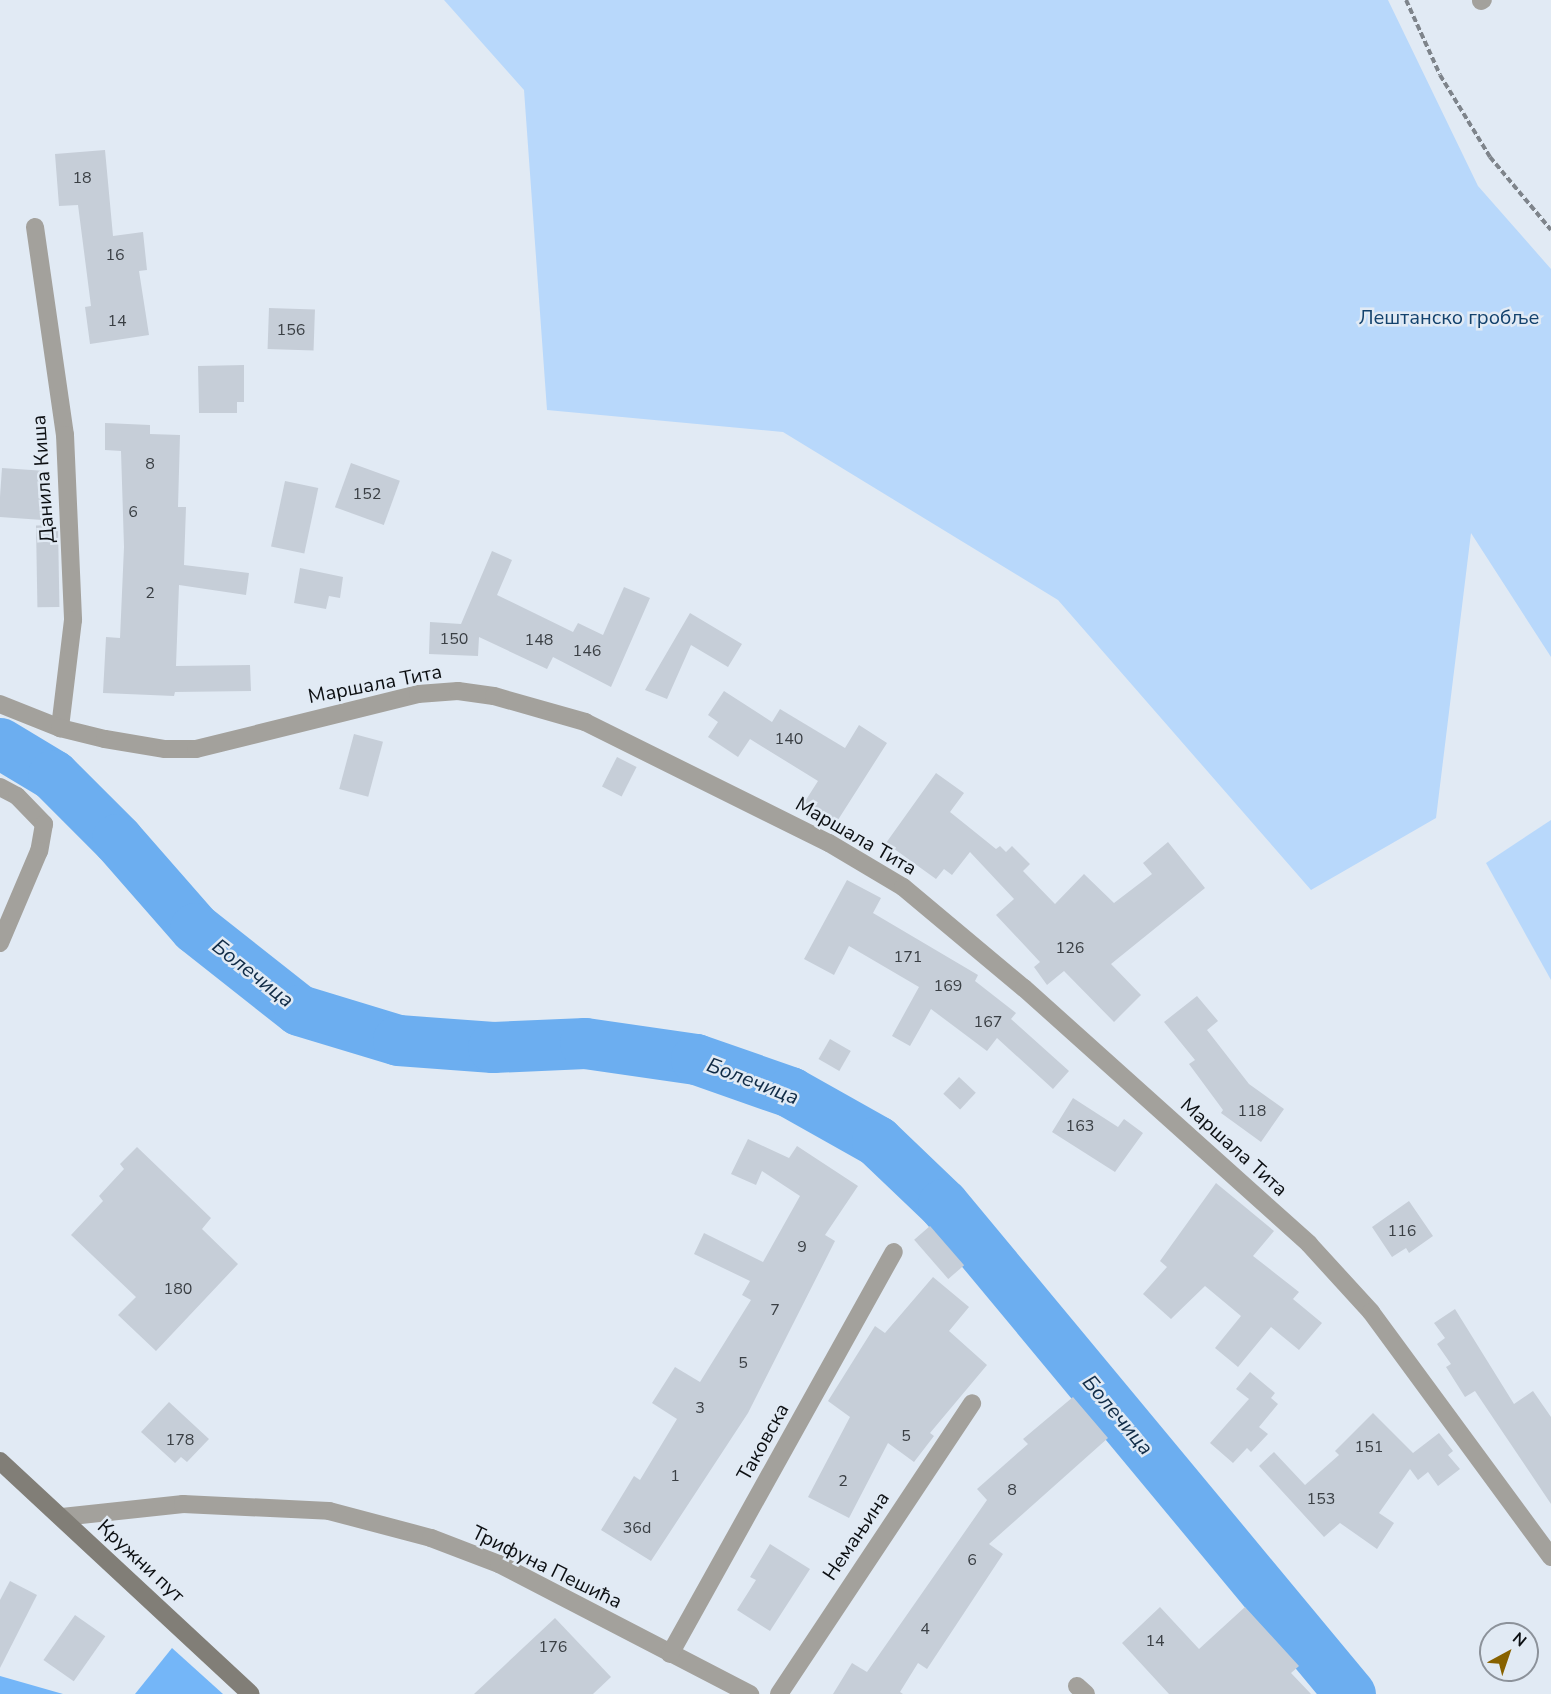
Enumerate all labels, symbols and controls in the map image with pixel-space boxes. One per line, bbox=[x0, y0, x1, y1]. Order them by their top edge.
house number: 18 bbox=[72, 168, 92, 188]
house number: 16 bbox=[105, 245, 125, 265]
park label: Лештанско гробље bbox=[1359, 305, 1539, 329]
house number: 14 bbox=[107, 311, 127, 331]
house number: 156 bbox=[277, 320, 305, 340]
street label: Данила Киша bbox=[27, 414, 59, 544]
house number: 8 bbox=[145, 454, 155, 474]
house number: 152 bbox=[353, 484, 381, 504]
house number: 6 bbox=[128, 502, 138, 522]
house number: 2 bbox=[145, 583, 155, 603]
house number: 150 bbox=[440, 629, 468, 649]
house number: 148 bbox=[525, 630, 553, 650]
house number: 146 bbox=[573, 641, 601, 661]
street label: Маршала Тита bbox=[306, 659, 444, 709]
house number: 140 bbox=[775, 729, 803, 749]
street label: Маршала Тита bbox=[791, 792, 921, 880]
water label: Болечица bbox=[207, 933, 299, 1013]
house number: 126 bbox=[1056, 938, 1084, 958]
house number: 171 bbox=[894, 947, 922, 967]
house number: 169 bbox=[934, 976, 962, 996]
house number: 167 bbox=[974, 1012, 1002, 1032]
water label: Болечица bbox=[703, 1052, 803, 1110]
street label: Маршала Тита bbox=[1176, 1093, 1292, 1201]
house number: 118 bbox=[1238, 1101, 1266, 1121]
house number: 163 bbox=[1066, 1116, 1094, 1136]
house number: 116 bbox=[1388, 1221, 1416, 1241]
house number: 9 bbox=[797, 1237, 807, 1257]
house number: 180 bbox=[164, 1279, 192, 1299]
house number: 7 bbox=[770, 1300, 780, 1320]
house number: 5 bbox=[738, 1353, 748, 1373]
water label: Болечица bbox=[1077, 1370, 1159, 1460]
house number: 3 bbox=[695, 1398, 705, 1418]
street label: Таковска bbox=[732, 1399, 794, 1485]
house number: 5 bbox=[901, 1426, 911, 1446]
house number: 178 bbox=[166, 1430, 194, 1450]
house number: 151 bbox=[1355, 1437, 1383, 1457]
house number: 1 bbox=[670, 1466, 680, 1486]
house number: 2 bbox=[838, 1471, 848, 1491]
house number: 8 bbox=[1007, 1480, 1017, 1500]
street label: Немањина bbox=[818, 1487, 894, 1585]
house number: 153 bbox=[1307, 1489, 1335, 1509]
street label: Кружни пут bbox=[92, 1515, 190, 1607]
house number: 36d bbox=[623, 1518, 651, 1538]
street label: Трифуна Пешића bbox=[468, 1520, 626, 1614]
house number: 6 bbox=[967, 1550, 977, 1570]
house number: 4 bbox=[920, 1619, 930, 1639]
north arrow bbox=[1479, 1622, 1539, 1682]
text: N bbox=[1508, 1627, 1531, 1652]
house number: 14 bbox=[1145, 1631, 1165, 1651]
house number: 176 bbox=[539, 1637, 567, 1657]

